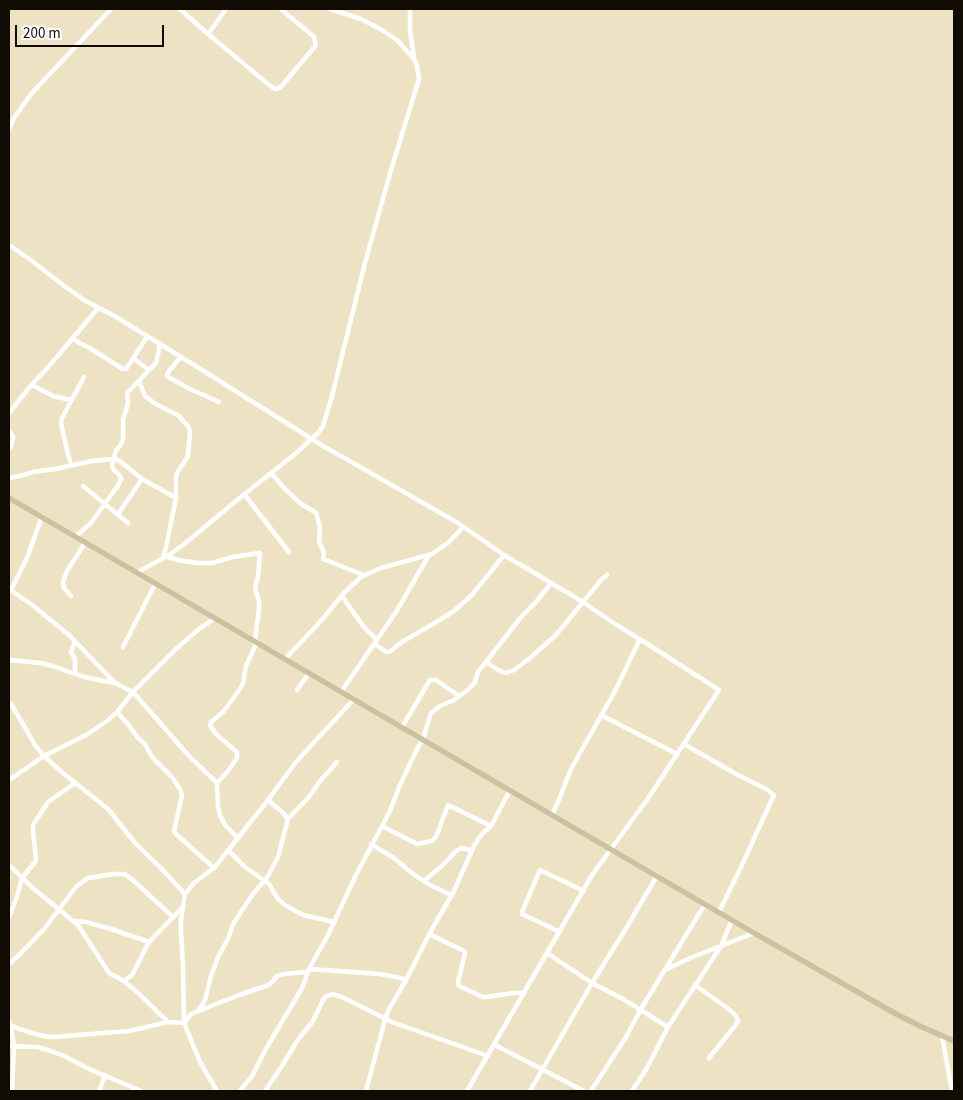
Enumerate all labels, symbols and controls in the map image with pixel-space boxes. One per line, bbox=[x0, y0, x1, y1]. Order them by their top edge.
scale bar bbox=[18, 15, 166, 47]
text: 200 m bbox=[23, 23, 61, 44]

